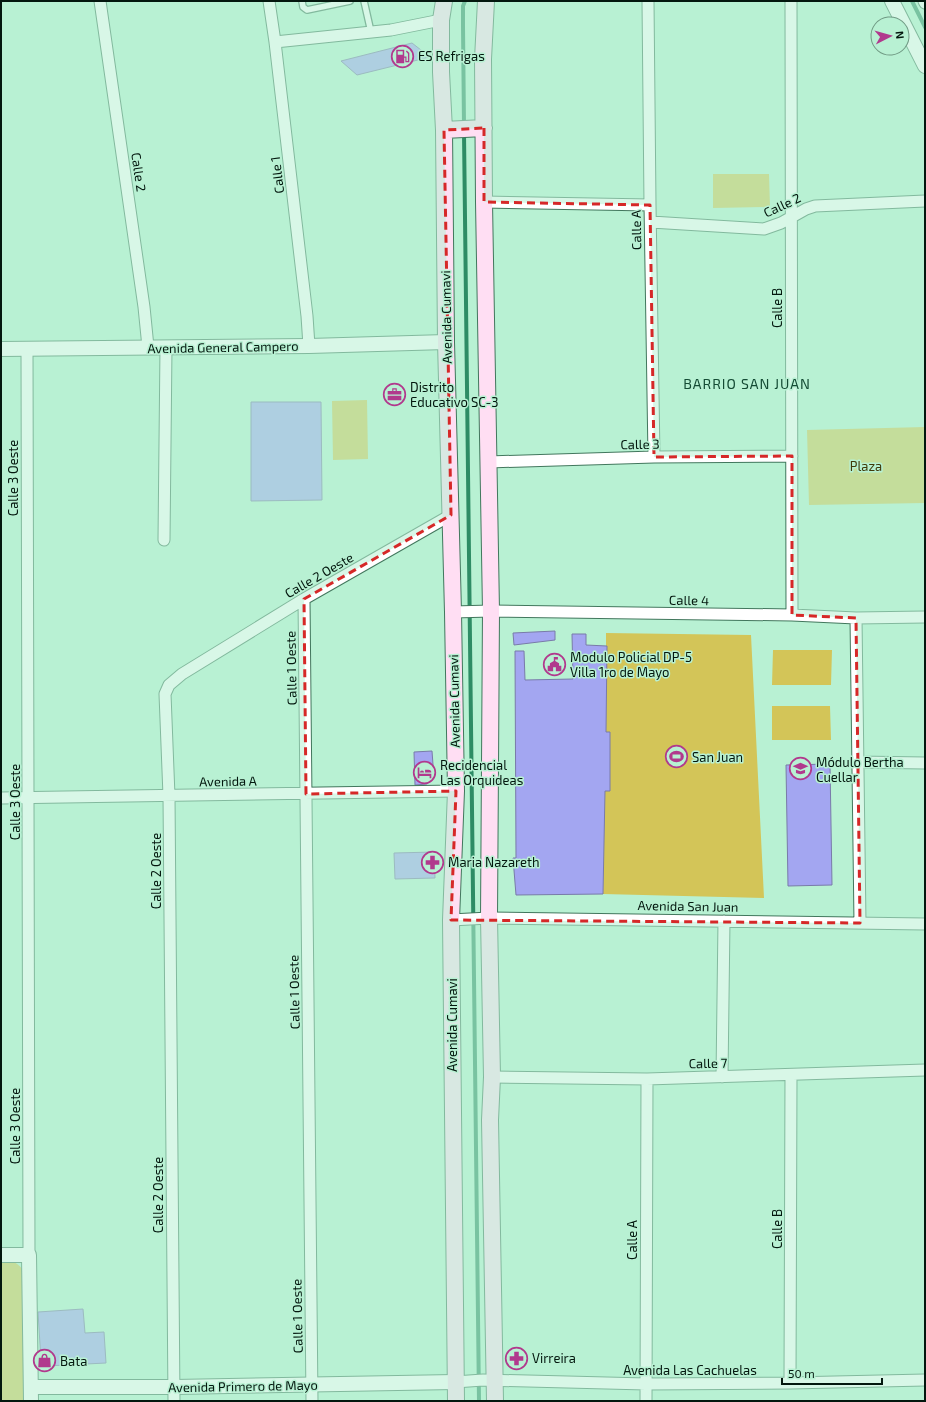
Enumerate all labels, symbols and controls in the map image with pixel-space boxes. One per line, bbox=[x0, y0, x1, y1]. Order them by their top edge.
north arrow bbox=[870, 16, 910, 56]
text: N bbox=[894, 30, 907, 40]
fuel station icon: ES Refrigas bbox=[390, 43, 416, 69]
place label: ES Refrigas bbox=[418, 48, 485, 64]
street label: Calle 2 bbox=[128, 151, 150, 193]
street label: Calle 1 bbox=[267, 156, 287, 194]
street label: Calle 2 bbox=[761, 189, 803, 221]
street label: Calle A bbox=[628, 210, 644, 250]
street label: Avenida Cumavi bbox=[437, 270, 455, 364]
street label: Calle B bbox=[769, 288, 785, 328]
street label: Avenida General Campero bbox=[147, 338, 299, 356]
district label: BARRIO SAN JUAN bbox=[683, 375, 811, 392]
place label: Distrito Educativo SC-3 bbox=[410, 379, 499, 410]
office icon: Distrito Educativo SC-3 bbox=[381, 381, 407, 407]
street label: Calle 3 bbox=[620, 436, 660, 452]
street label: Calle 3 Oeste bbox=[5, 440, 21, 516]
park label: Plaza bbox=[850, 458, 882, 474]
street label: Calle 2 Oeste bbox=[282, 549, 356, 601]
street label: Calle 4 bbox=[669, 592, 709, 608]
street label: Calle 1 Oeste bbox=[282, 631, 300, 705]
place label: Modulo Policial DP-5 Villa 1ro de Mayo bbox=[570, 649, 692, 680]
public building icon: Modulo Policial DP-5 Villa 1ro de Mayo bbox=[541, 651, 567, 677]
street label: Avenida Cumavi bbox=[445, 654, 463, 748]
sports icon: San Juan bbox=[663, 744, 689, 770]
place label: San Juan bbox=[692, 749, 743, 765]
place label: Módulo Bertha Cuellar bbox=[816, 754, 904, 785]
school or university icon: Módulo Bertha Cuellar bbox=[788, 756, 814, 782]
place label: Recidencial Las Orquideas bbox=[440, 757, 523, 788]
hotel icon: Recidencial Las Orquideas bbox=[411, 759, 437, 785]
street label: Calle 3 Oeste bbox=[7, 764, 23, 840]
street label: Avenida A bbox=[199, 772, 257, 790]
street label: Calle 2 Oeste bbox=[148, 833, 164, 909]
pharmacy icon: Maria Nazareth bbox=[420, 849, 446, 875]
place label: Maria Nazareth bbox=[448, 854, 540, 870]
street label: Avenida San Juan bbox=[637, 897, 739, 915]
street label: Calle 1 Oeste bbox=[285, 955, 303, 1029]
street label: Avenida Cumavi bbox=[444, 978, 460, 1072]
street label: Calle 7 bbox=[688, 1055, 728, 1071]
street label: Calle 3 Oeste bbox=[7, 1088, 23, 1164]
street label: Calle 2 Oeste bbox=[150, 1157, 166, 1233]
street label: Calle B bbox=[769, 1209, 785, 1249]
street label: Calle A bbox=[624, 1220, 640, 1260]
street label: Calle 1 Oeste bbox=[288, 1279, 306, 1353]
pharmacy icon: Virreira bbox=[503, 1345, 529, 1371]
shop icon: Bata bbox=[31, 1348, 57, 1374]
place label: Virreira bbox=[532, 1350, 576, 1366]
place label: Bata bbox=[60, 1353, 87, 1369]
scale bar bbox=[782, 1360, 882, 1386]
street label: Avenida Las Cachuelas bbox=[623, 1362, 757, 1378]
text: 50 m bbox=[788, 1366, 815, 1380]
street label: Avenida Primero de Mayo bbox=[168, 1377, 318, 1395]

